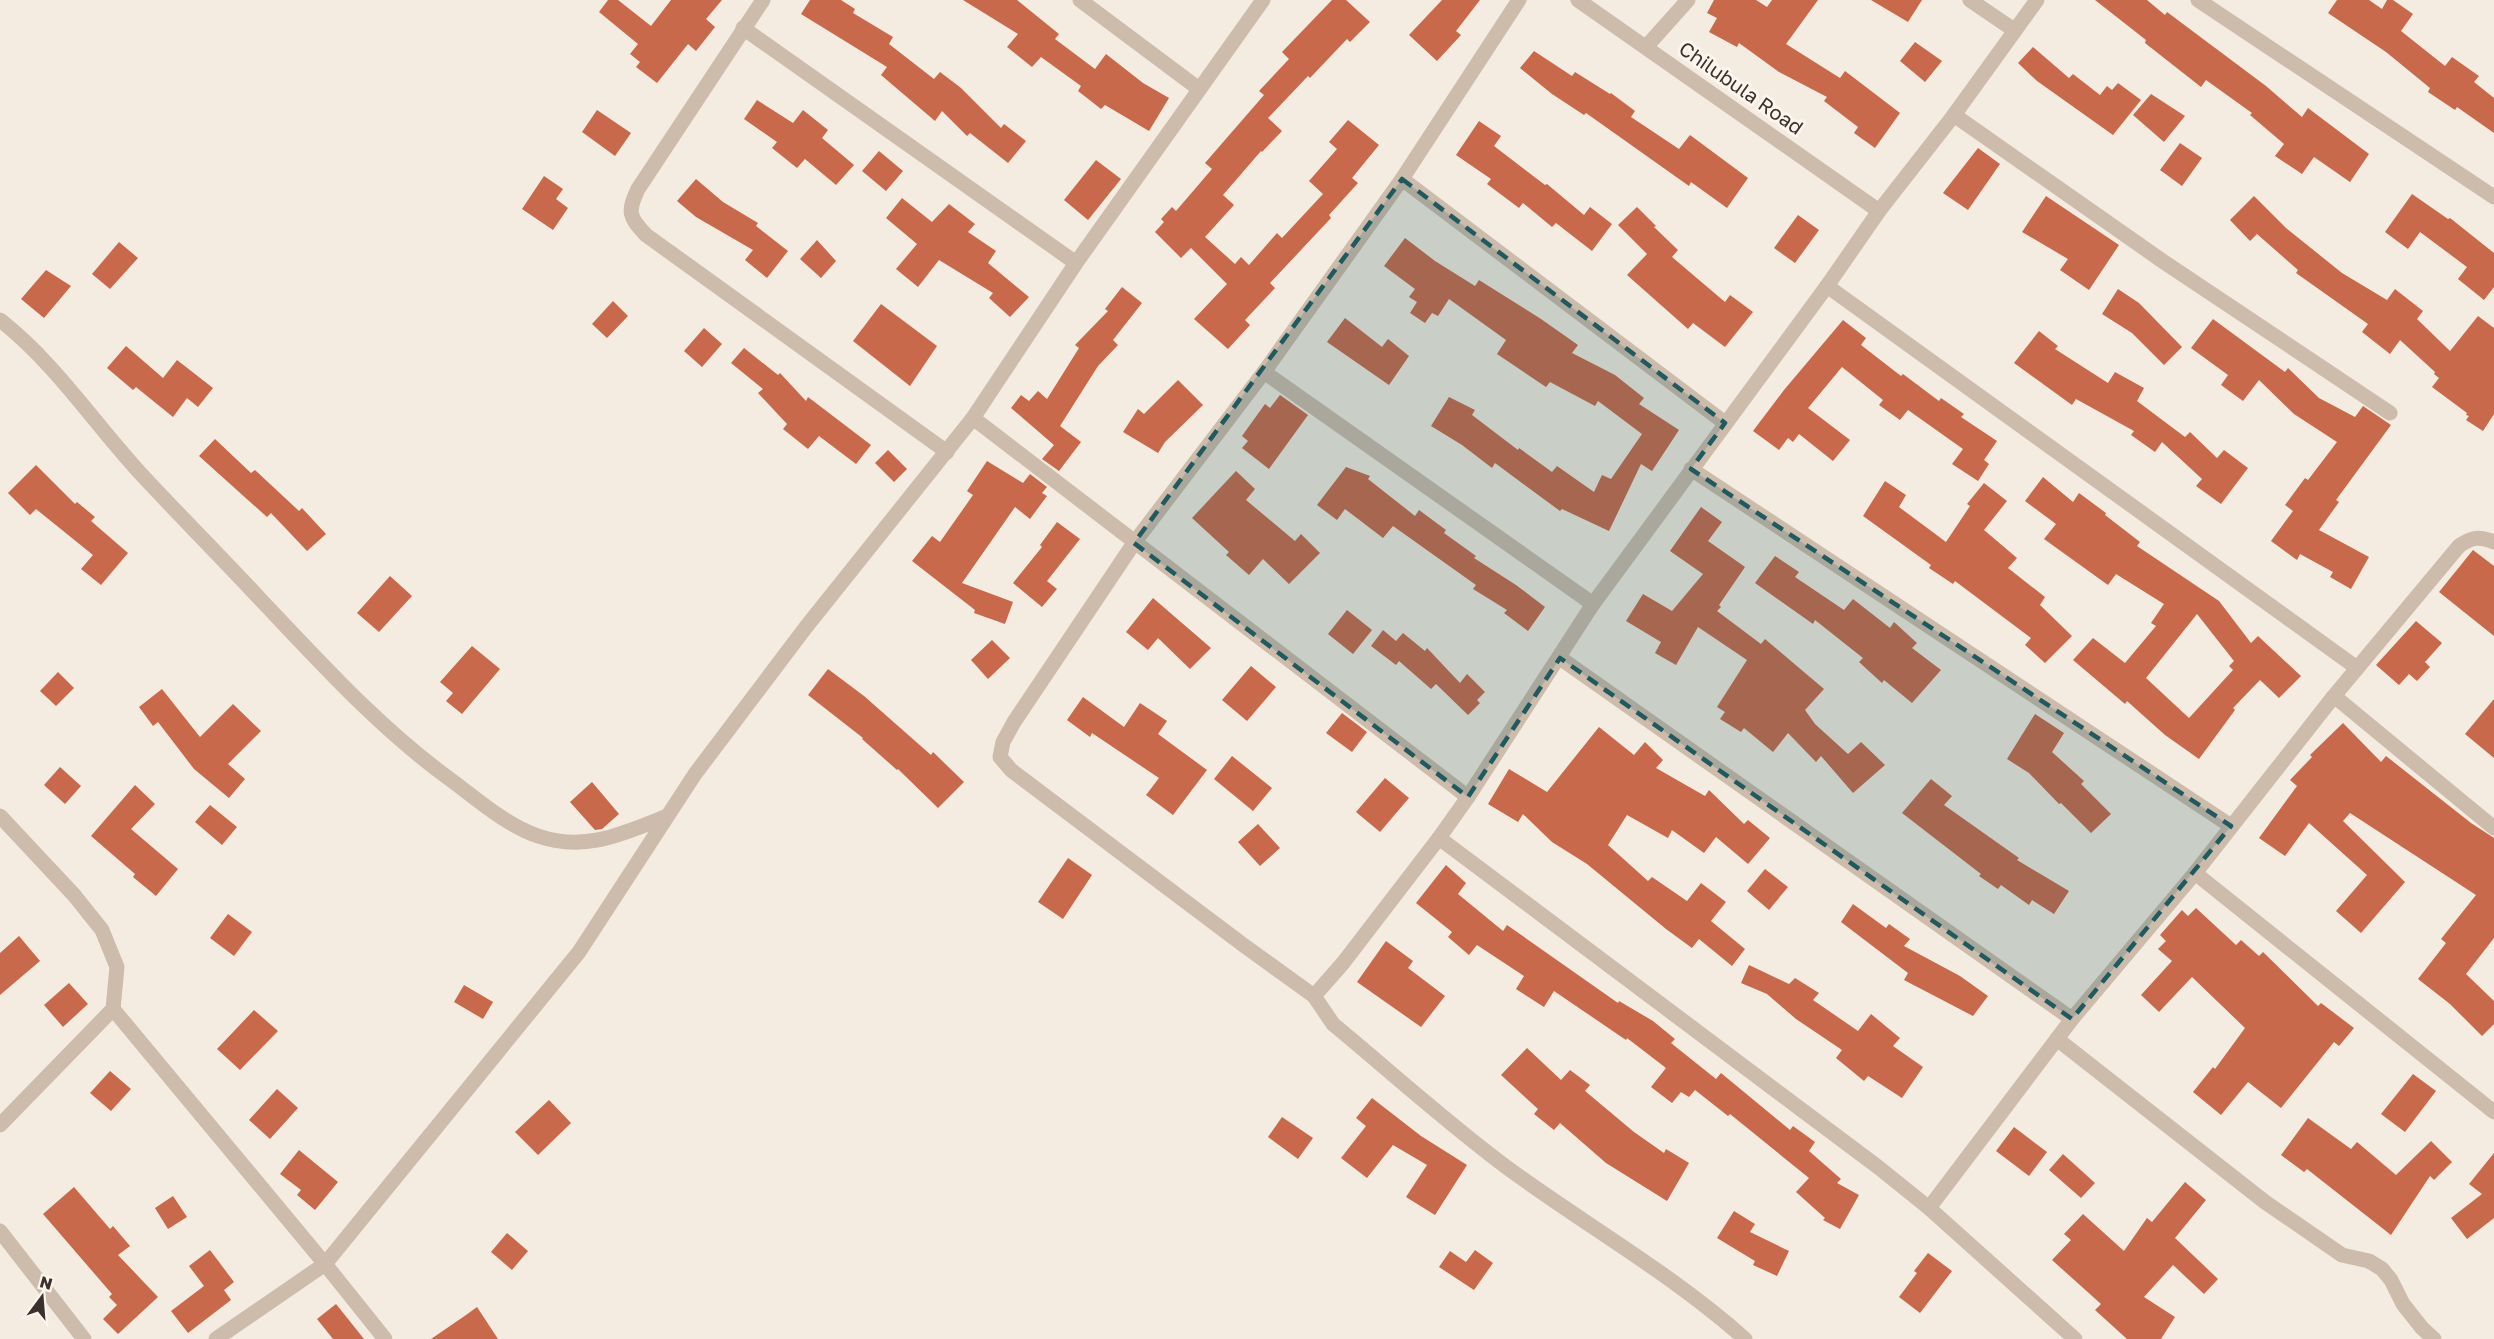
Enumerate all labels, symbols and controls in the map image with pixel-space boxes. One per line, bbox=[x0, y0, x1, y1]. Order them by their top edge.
street label: Chilubula Road bbox=[1675, 36, 1808, 139]
north arrow bbox=[12, 1267, 72, 1327]
text: N bbox=[38, 1271, 55, 1294]

